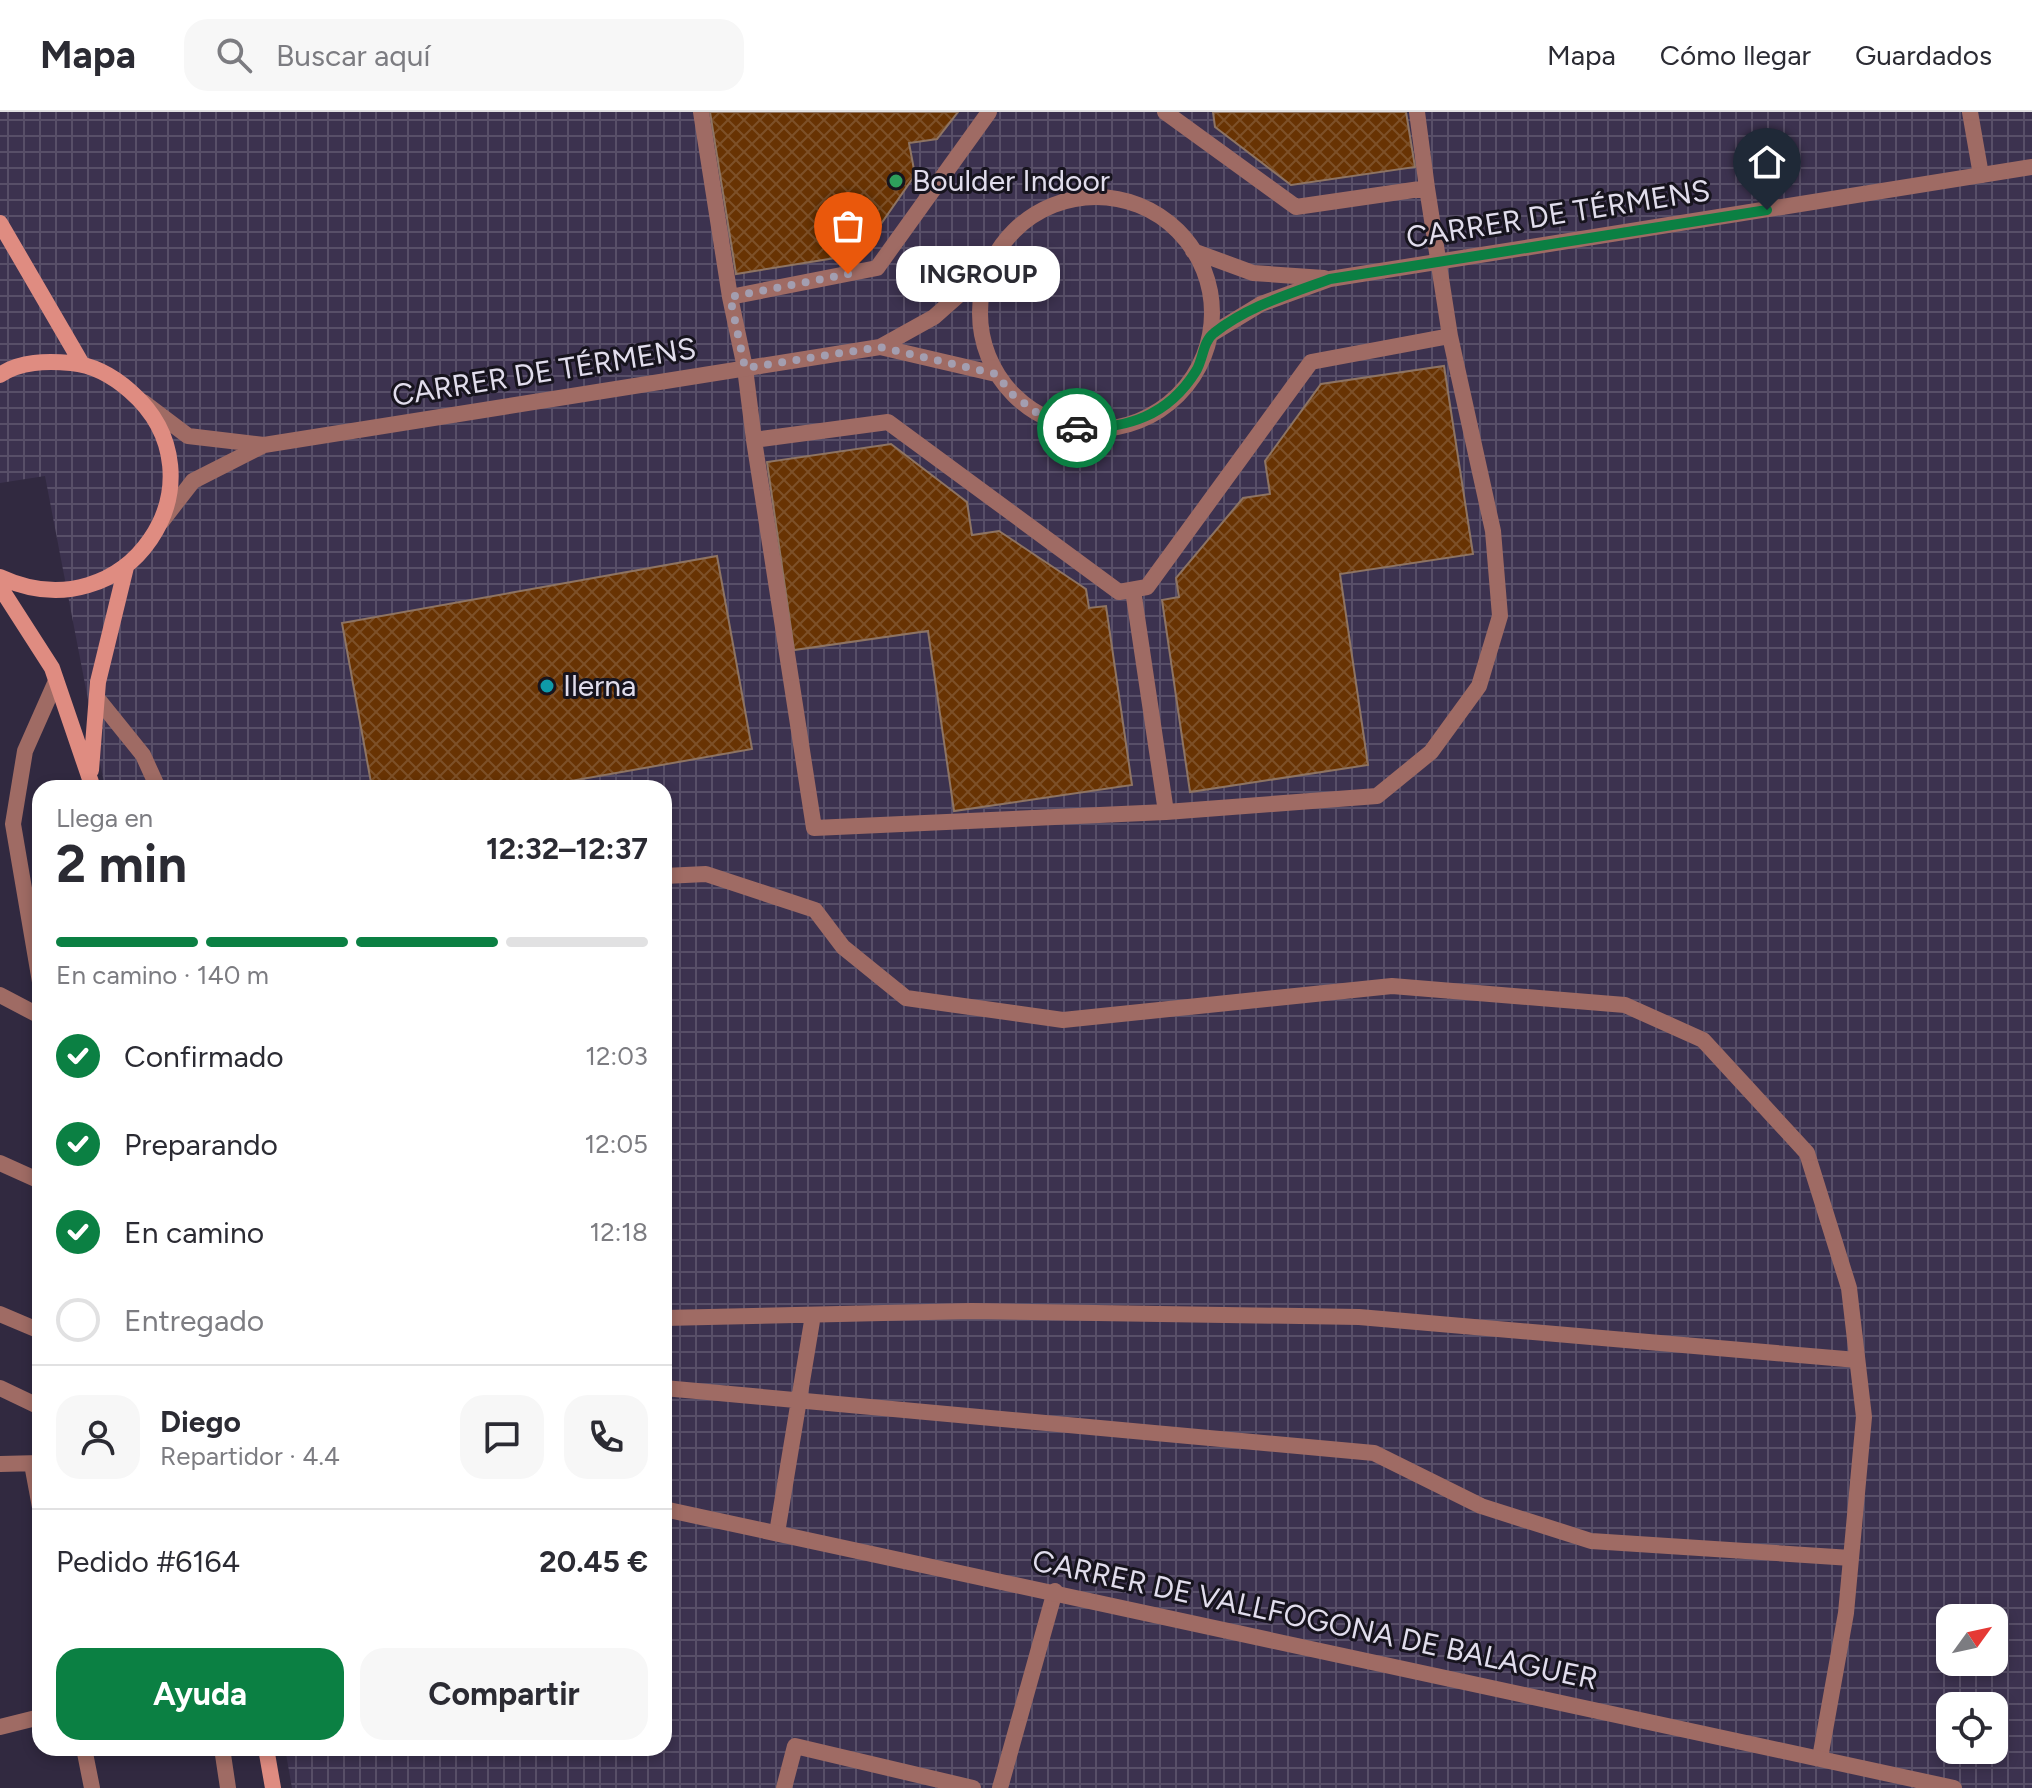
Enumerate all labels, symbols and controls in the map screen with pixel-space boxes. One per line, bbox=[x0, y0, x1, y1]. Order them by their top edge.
search box bbox=[184, 19, 744, 91]
text: Mapa bbox=[40, 32, 136, 78]
icon: search bbox=[212, 33, 256, 77]
text: Buscar aquí bbox=[276, 37, 430, 74]
text: Mapa bbox=[1547, 38, 1616, 72]
text: Cómo llegar bbox=[1660, 38, 1811, 72]
text: Guardados bbox=[1855, 38, 1992, 72]
pin bbox=[1733, 128, 1801, 210]
icon: home bbox=[1745, 140, 1789, 184]
place label: Boulder Indoor bbox=[912, 162, 1110, 199]
street label: CARRER DE TÉRMENS bbox=[1403, 171, 1712, 256]
marker: Boulder Indoor bbox=[887, 172, 905, 190]
pin bbox=[814, 192, 882, 274]
icon: bag bbox=[826, 204, 870, 248]
callout: INGROUP bbox=[896, 246, 1060, 302]
text: INGROUP bbox=[919, 258, 1037, 290]
street label: CARRER DE TÉRMENS bbox=[389, 329, 698, 414]
courier bbox=[1037, 388, 1117, 468]
icon: car bbox=[1055, 406, 1099, 450]
place label: Ilerna bbox=[563, 667, 636, 704]
marker: Ilerna bbox=[538, 677, 556, 695]
text: Llega en bbox=[56, 802, 153, 834]
text: 12:32–12:37 bbox=[486, 830, 648, 867]
text: 2 min bbox=[56, 833, 187, 895]
text: En camino · 140 m bbox=[56, 959, 269, 991]
icon: check bbox=[56, 1034, 100, 1078]
text: Confirmado bbox=[124, 1038, 284, 1075]
text: 12:03 bbox=[585, 1040, 648, 1072]
icon: check bbox=[56, 1122, 100, 1166]
text: Preparando bbox=[124, 1126, 278, 1163]
text: 12:05 bbox=[585, 1128, 648, 1160]
icon: check bbox=[56, 1210, 100, 1254]
text: En camino bbox=[124, 1214, 264, 1251]
text: 12:18 bbox=[589, 1216, 648, 1248]
text: Entregado bbox=[124, 1302, 264, 1339]
button: person bbox=[56, 1395, 140, 1479]
button: chat bbox=[460, 1395, 544, 1479]
button: phone bbox=[564, 1395, 648, 1479]
text: Diego bbox=[160, 1403, 241, 1440]
text: Repartidor · 4.4 bbox=[160, 1440, 340, 1472]
street label: CARRER DE VALLFOGONA DE BALAGUER bbox=[1029, 1541, 1601, 1698]
text: Pedido #6164 bbox=[56, 1543, 240, 1580]
text: 20.45 € bbox=[539, 1543, 648, 1580]
north arrow bbox=[1936, 1604, 2008, 1676]
map controls bbox=[1936, 1604, 2008, 1764]
button: Ayuda bbox=[56, 1648, 344, 1740]
button: Compartir bbox=[360, 1648, 648, 1740]
button: locate bbox=[1936, 1692, 2008, 1764]

